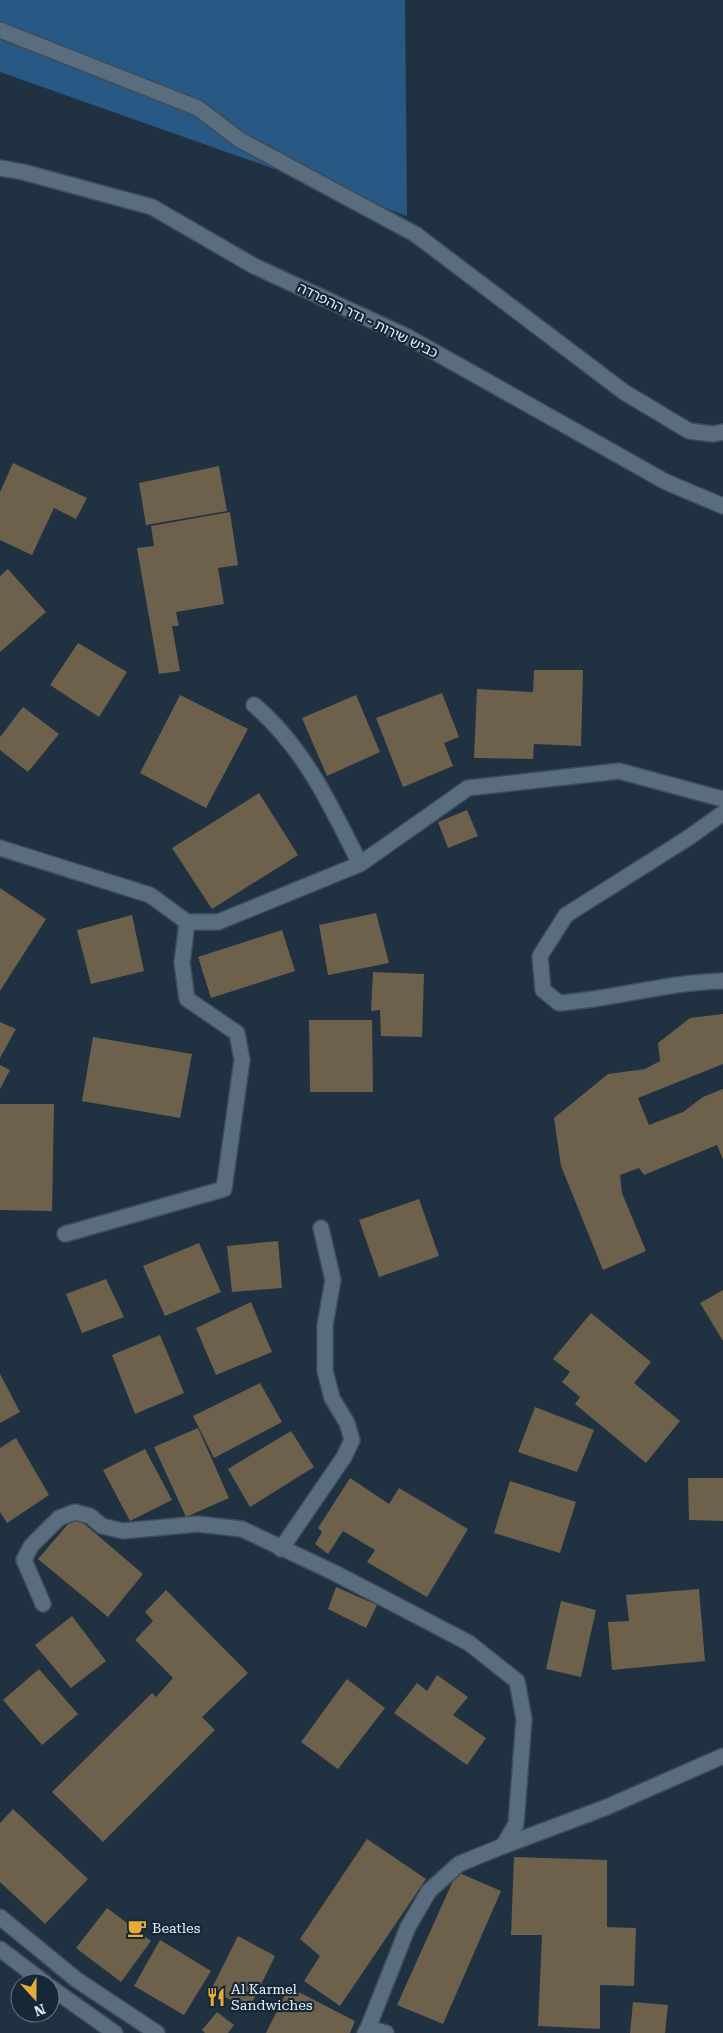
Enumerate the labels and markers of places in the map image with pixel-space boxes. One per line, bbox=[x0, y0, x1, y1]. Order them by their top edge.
cafe icon: Beatles bbox=[126, 1917, 148, 1939]
place label: Beatles bbox=[152, 1920, 201, 1936]
place label: Al Karmel Sandwiches bbox=[231, 1981, 313, 2013]
restaurant icon: Al Karmel Sandwiches bbox=[205, 1986, 227, 2008]

